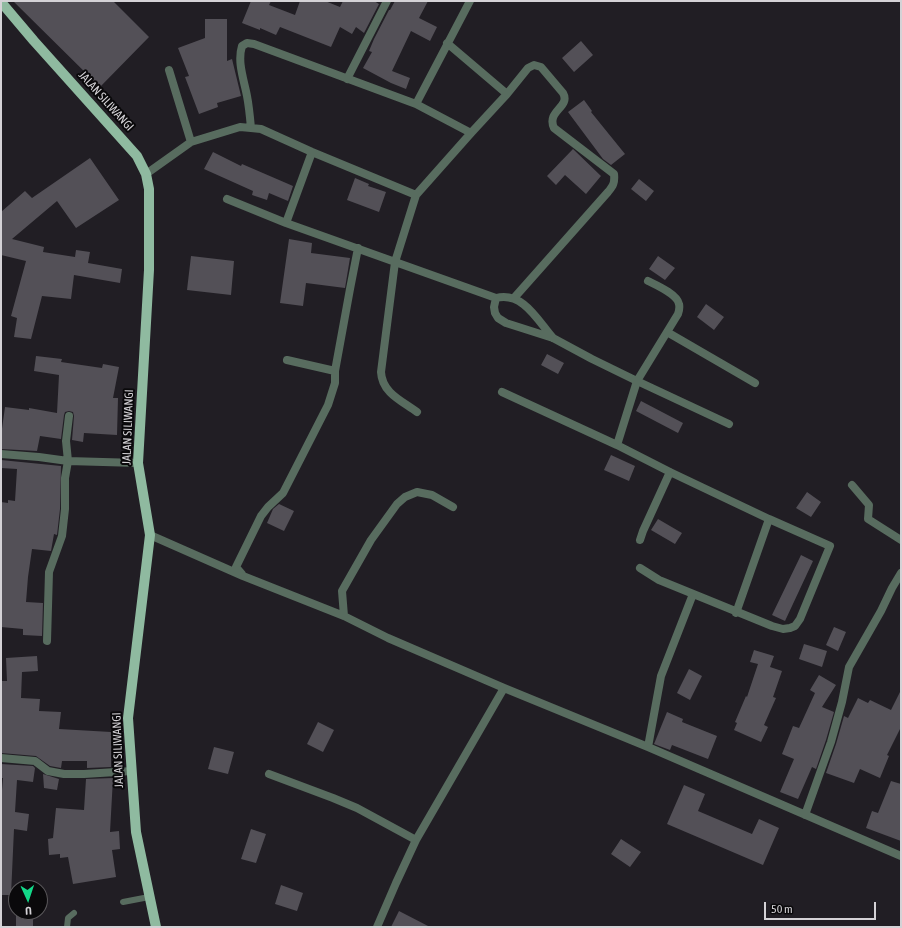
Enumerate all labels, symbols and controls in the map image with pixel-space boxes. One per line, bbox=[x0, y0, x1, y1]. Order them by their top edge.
street label: JALAN SILIWANGI bbox=[75, 68, 137, 134]
street label: JALAN SILIWANGI bbox=[119, 389, 137, 465]
street label: JALAN SILIWANGI bbox=[109, 712, 127, 788]
north arrow bbox=[8, 880, 48, 920]
scale bar bbox=[766, 894, 878, 920]
text: 50 m bbox=[771, 902, 793, 916]
text: U bbox=[25, 905, 32, 917]

